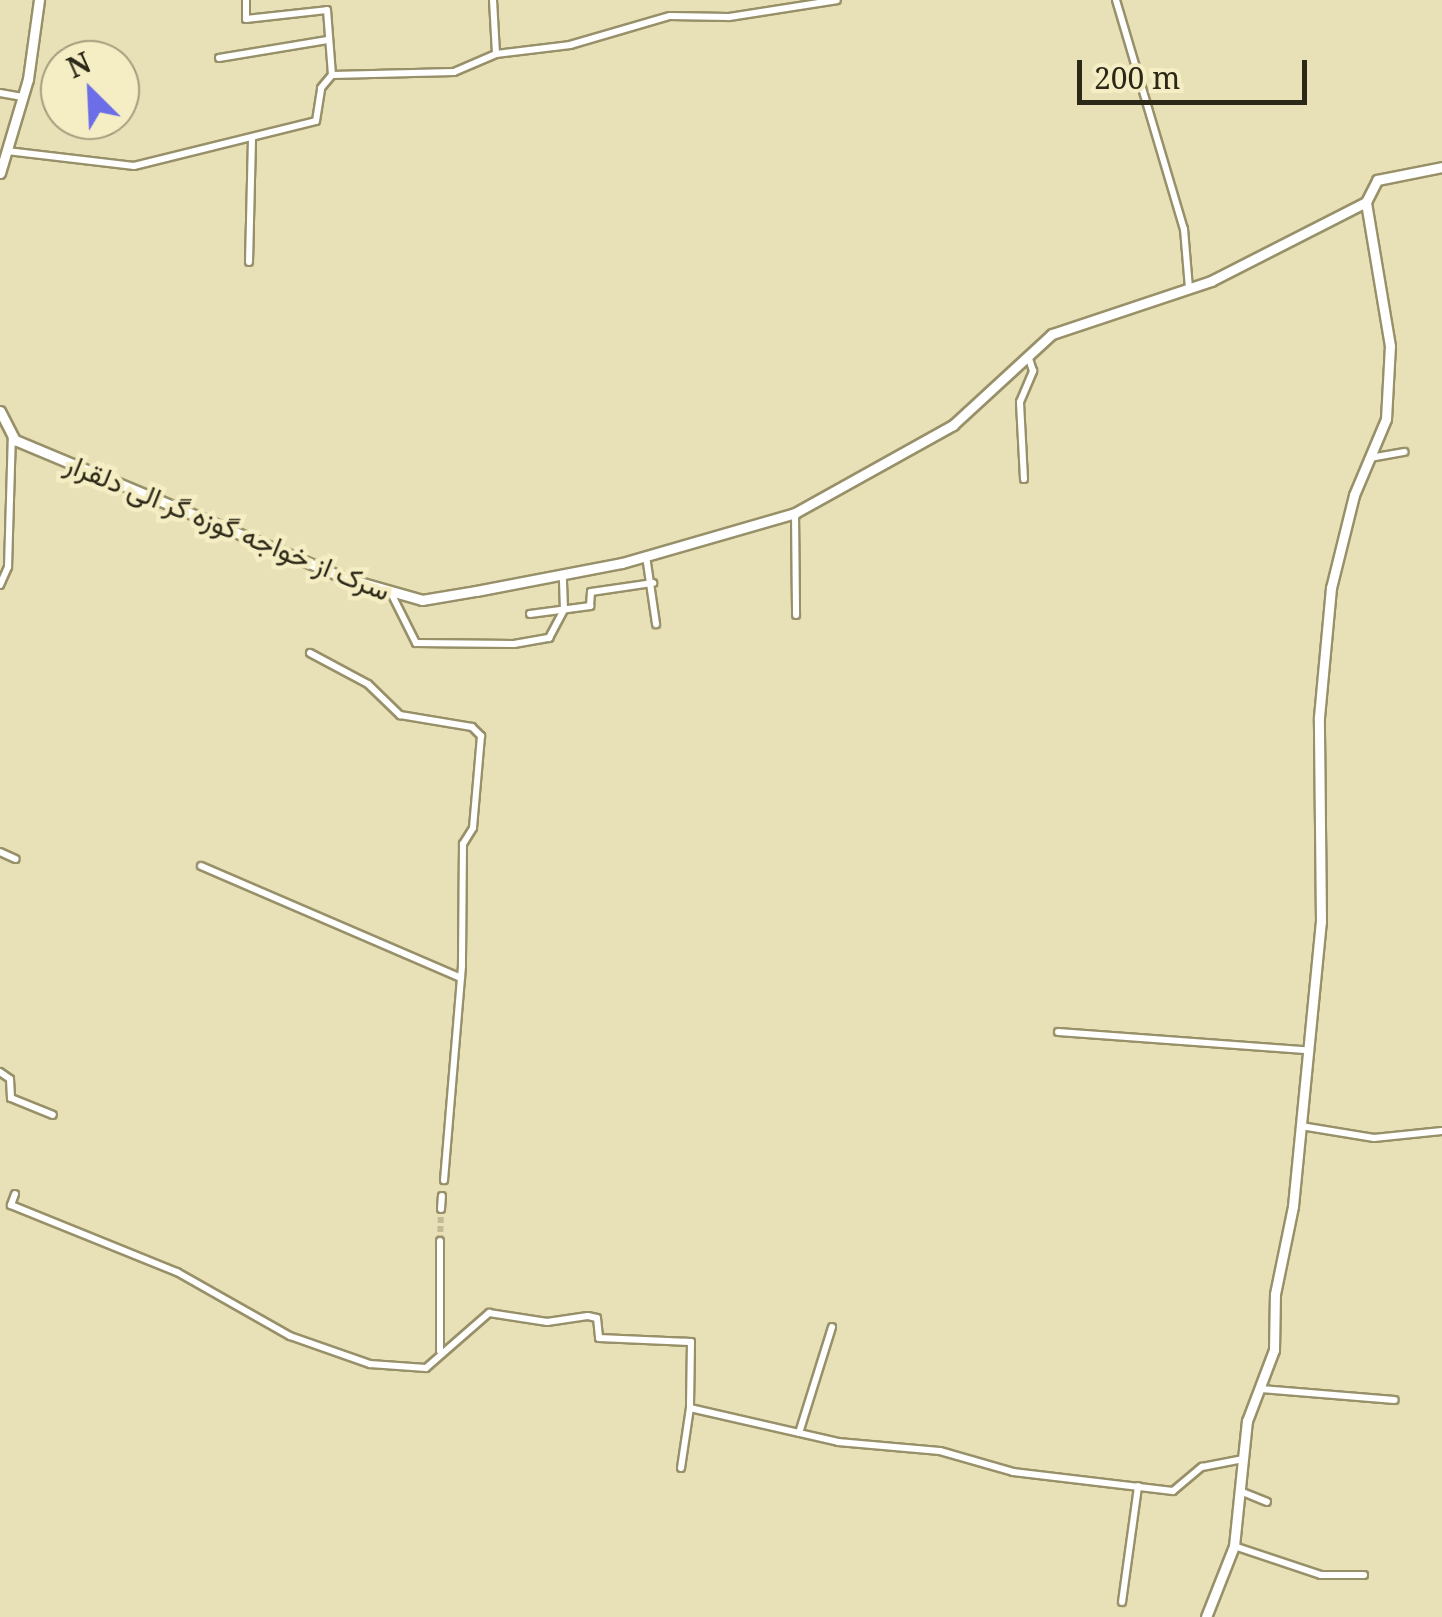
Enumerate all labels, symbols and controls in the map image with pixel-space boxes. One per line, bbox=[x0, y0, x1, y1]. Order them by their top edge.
north arrow bbox=[40, 40, 140, 140]
scale bar bbox=[1082, 40, 1312, 102]
text: N bbox=[61, 43, 96, 86]
text: 200 m bbox=[1094, 57, 1180, 98]
street label: سرک از خواجه گوزه گر الی دلقرار bbox=[61, 445, 395, 607]

